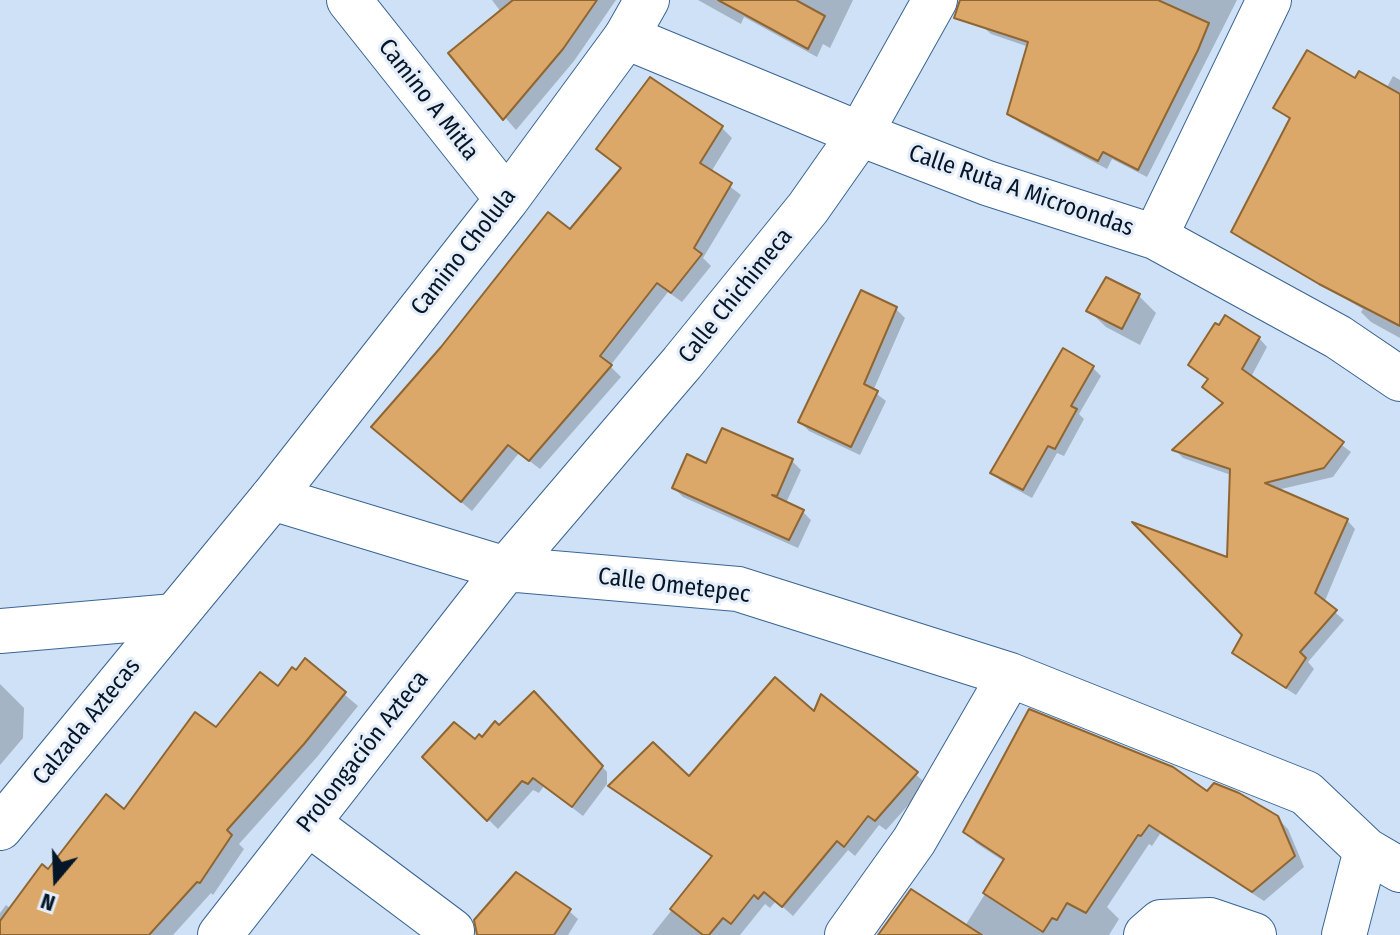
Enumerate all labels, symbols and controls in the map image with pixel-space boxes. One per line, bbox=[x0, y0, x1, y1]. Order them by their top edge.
street label: Camino A Mitla bbox=[372, 34, 484, 166]
street label: Calle Ruta A Microondas bbox=[905, 139, 1137, 243]
street label: Camino Cholula bbox=[405, 183, 523, 321]
street label: Calle Chichimeca bbox=[673, 223, 799, 369]
street label: Calle Ometepec bbox=[596, 562, 752, 610]
street label: Calzada Aztecas bbox=[27, 653, 147, 791]
street label: Prolongación Azteca bbox=[291, 666, 435, 838]
north arrow bbox=[16, 839, 96, 919]
text: N bbox=[37, 887, 59, 917]

